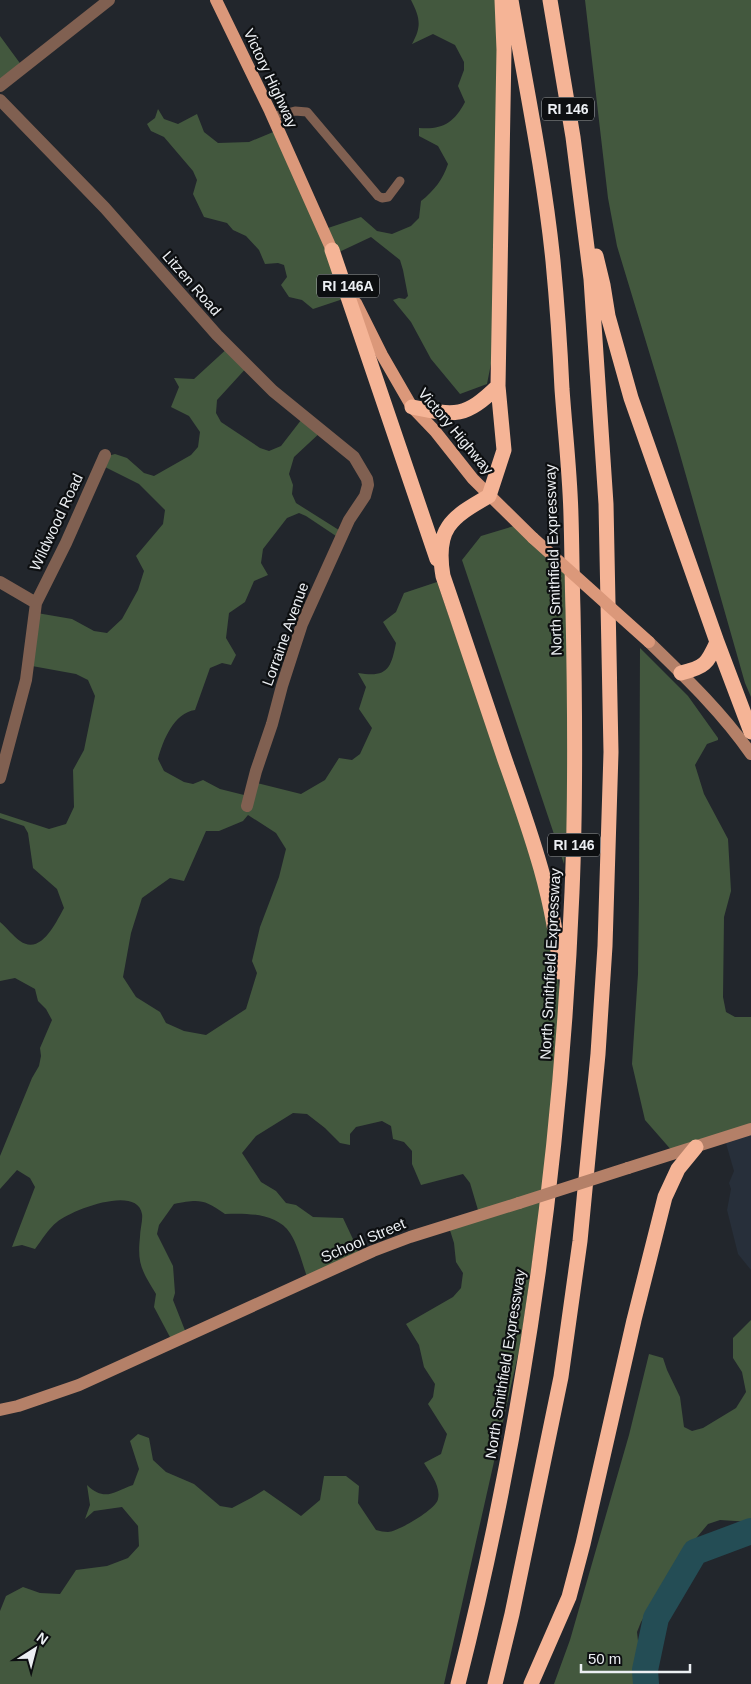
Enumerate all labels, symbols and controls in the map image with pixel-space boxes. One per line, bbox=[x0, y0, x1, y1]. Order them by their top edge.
street label: Victory Highway bbox=[241, 26, 302, 131]
road number: RI 146 bbox=[542, 98, 594, 120]
street label: Litzen Road bbox=[159, 247, 225, 319]
road number: RI 146A bbox=[317, 274, 379, 298]
street label: Victory Highway bbox=[415, 384, 497, 478]
street label: North Smithfield Expressway bbox=[541, 463, 565, 656]
street label: Wildwood Road bbox=[26, 471, 86, 573]
street label: Lorraine Avenue bbox=[258, 580, 312, 688]
road number: RI 146 bbox=[548, 834, 600, 856]
street label: North Smithfield Expressway bbox=[536, 867, 564, 1060]
street label: School Street bbox=[318, 1214, 409, 1265]
street label: North Smithfield Expressway bbox=[482, 1267, 528, 1460]
north arrow bbox=[10, 1624, 60, 1674]
text: N bbox=[34, 1629, 51, 1648]
scale bar bbox=[581, 1642, 690, 1674]
text: 50 m bbox=[588, 1650, 621, 1667]

